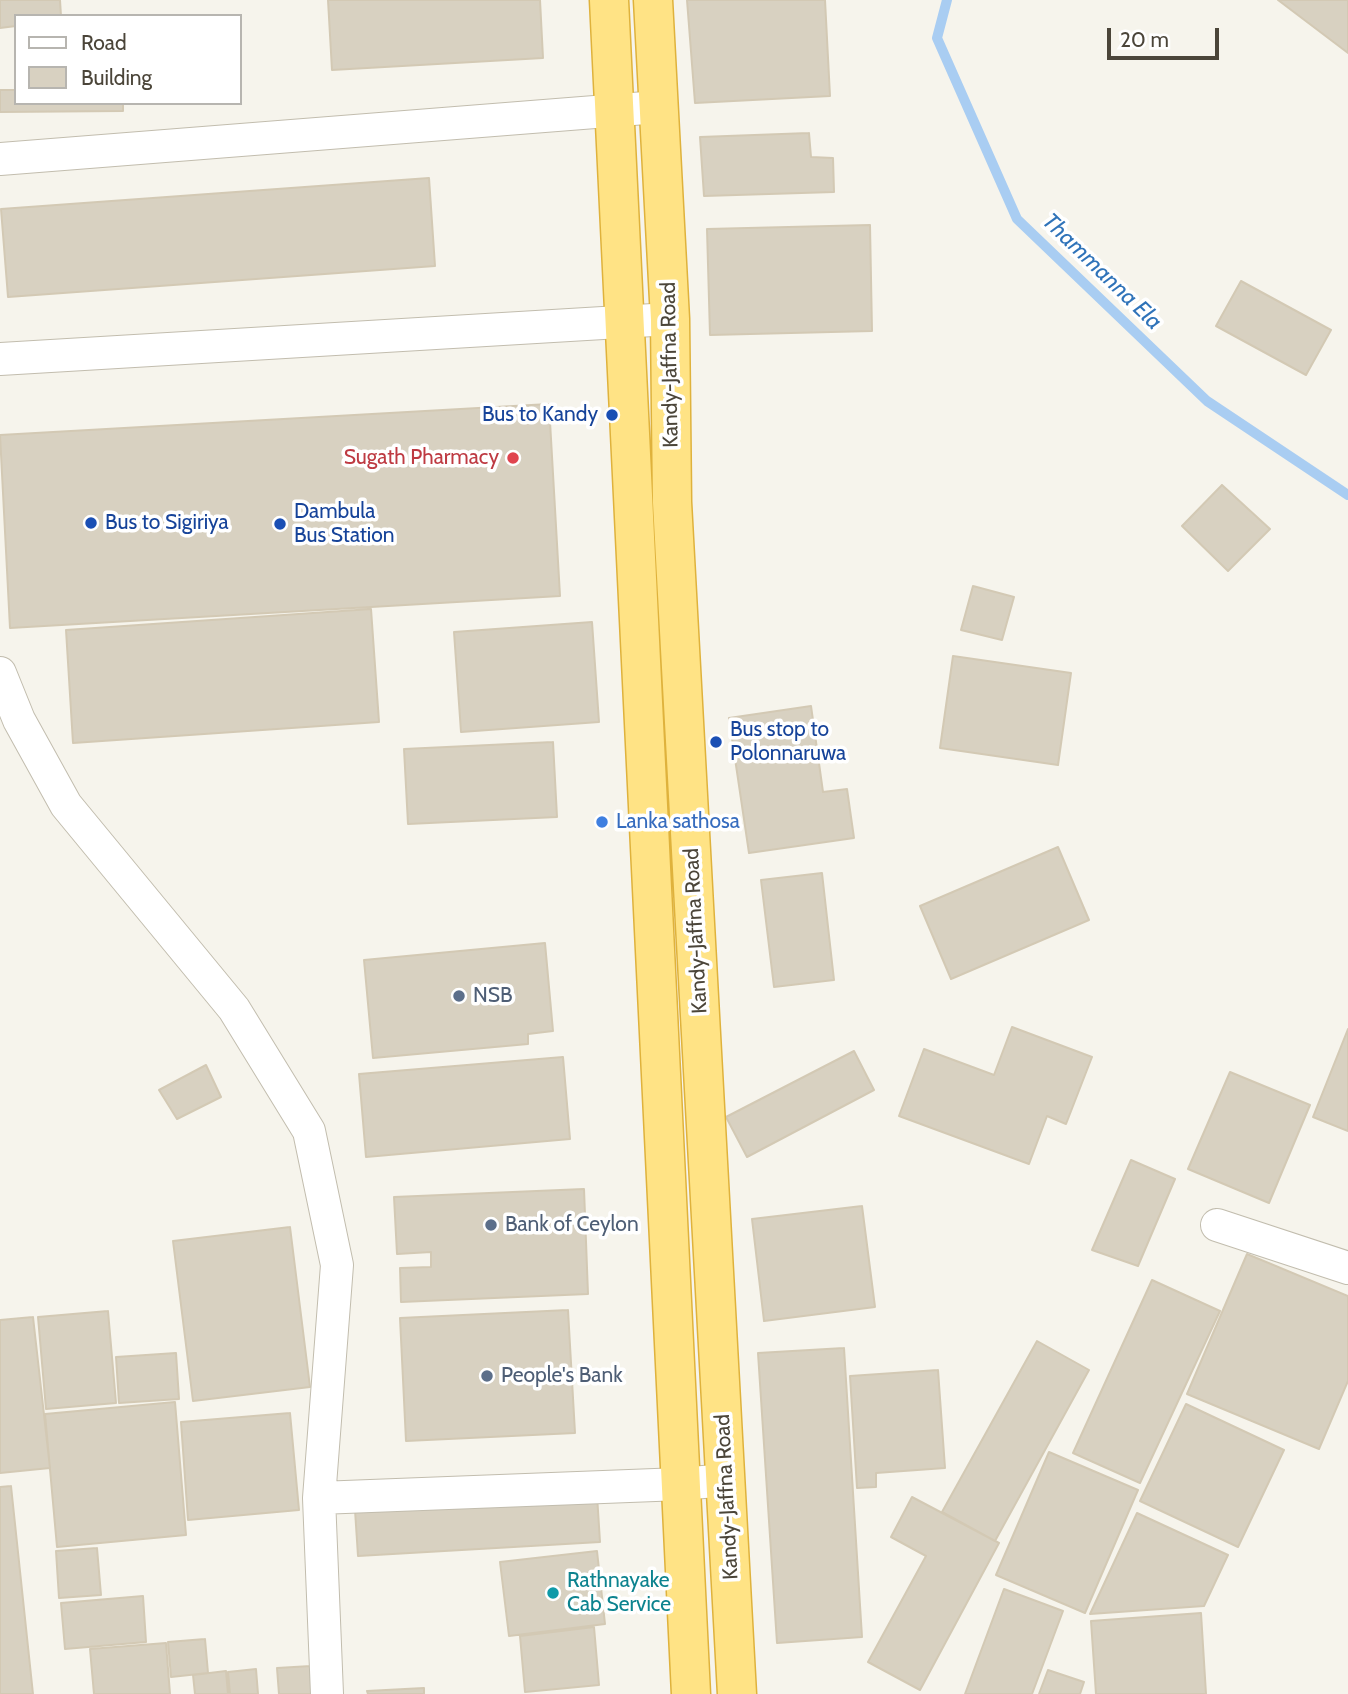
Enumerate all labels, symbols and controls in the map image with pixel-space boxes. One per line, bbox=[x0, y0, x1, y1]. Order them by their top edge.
legend bbox=[14, 14, 242, 105]
scale bar bbox=[1110, 14, 1222, 58]
text: 20 m bbox=[1120, 27, 1169, 52]
text: Road bbox=[81, 30, 127, 55]
text: Building bbox=[81, 65, 152, 90]
water label: Thammanna Ela bbox=[1036, 208, 1168, 336]
street label: Kandy-Jaffna Road bbox=[656, 282, 684, 448]
place label: Bus to Kandy bbox=[482, 402, 598, 428]
marker: Bus to Kandy bbox=[604, 407, 620, 423]
place label: Sugath Pharmacy bbox=[344, 445, 499, 471]
marker: Sugath Pharmacy bbox=[505, 450, 521, 466]
place label: Dambula Bus Station bbox=[294, 499, 395, 549]
place label: Bus to Sigiriya bbox=[105, 510, 229, 536]
marker: Bus to Sigiriya bbox=[83, 515, 99, 531]
marker: Dambula Bus Station bbox=[272, 516, 288, 532]
place label: Bus stop to Polonnaruwa bbox=[730, 717, 846, 767]
marker: Bus stop to Polonnaruwa bbox=[708, 734, 724, 750]
place label: Lanka sathosa bbox=[616, 809, 740, 835]
marker: Lanka sathosa bbox=[594, 814, 610, 830]
street label: Kandy-Jaffna Road bbox=[679, 847, 713, 1015]
place label: NSB bbox=[473, 983, 513, 1009]
marker: NSB bbox=[451, 988, 467, 1004]
place label: Bank of Ceylon bbox=[505, 1212, 639, 1238]
marker: Bank of Ceylon bbox=[483, 1217, 499, 1233]
place label: People's Bank bbox=[501, 1363, 623, 1389]
marker: People's Bank bbox=[479, 1368, 495, 1384]
street label: Kandy-Jaffna Road bbox=[710, 1413, 744, 1581]
place label: Rathnayake Cab Service bbox=[567, 1568, 671, 1618]
marker: Rathnayake Cab Service bbox=[545, 1585, 561, 1601]

